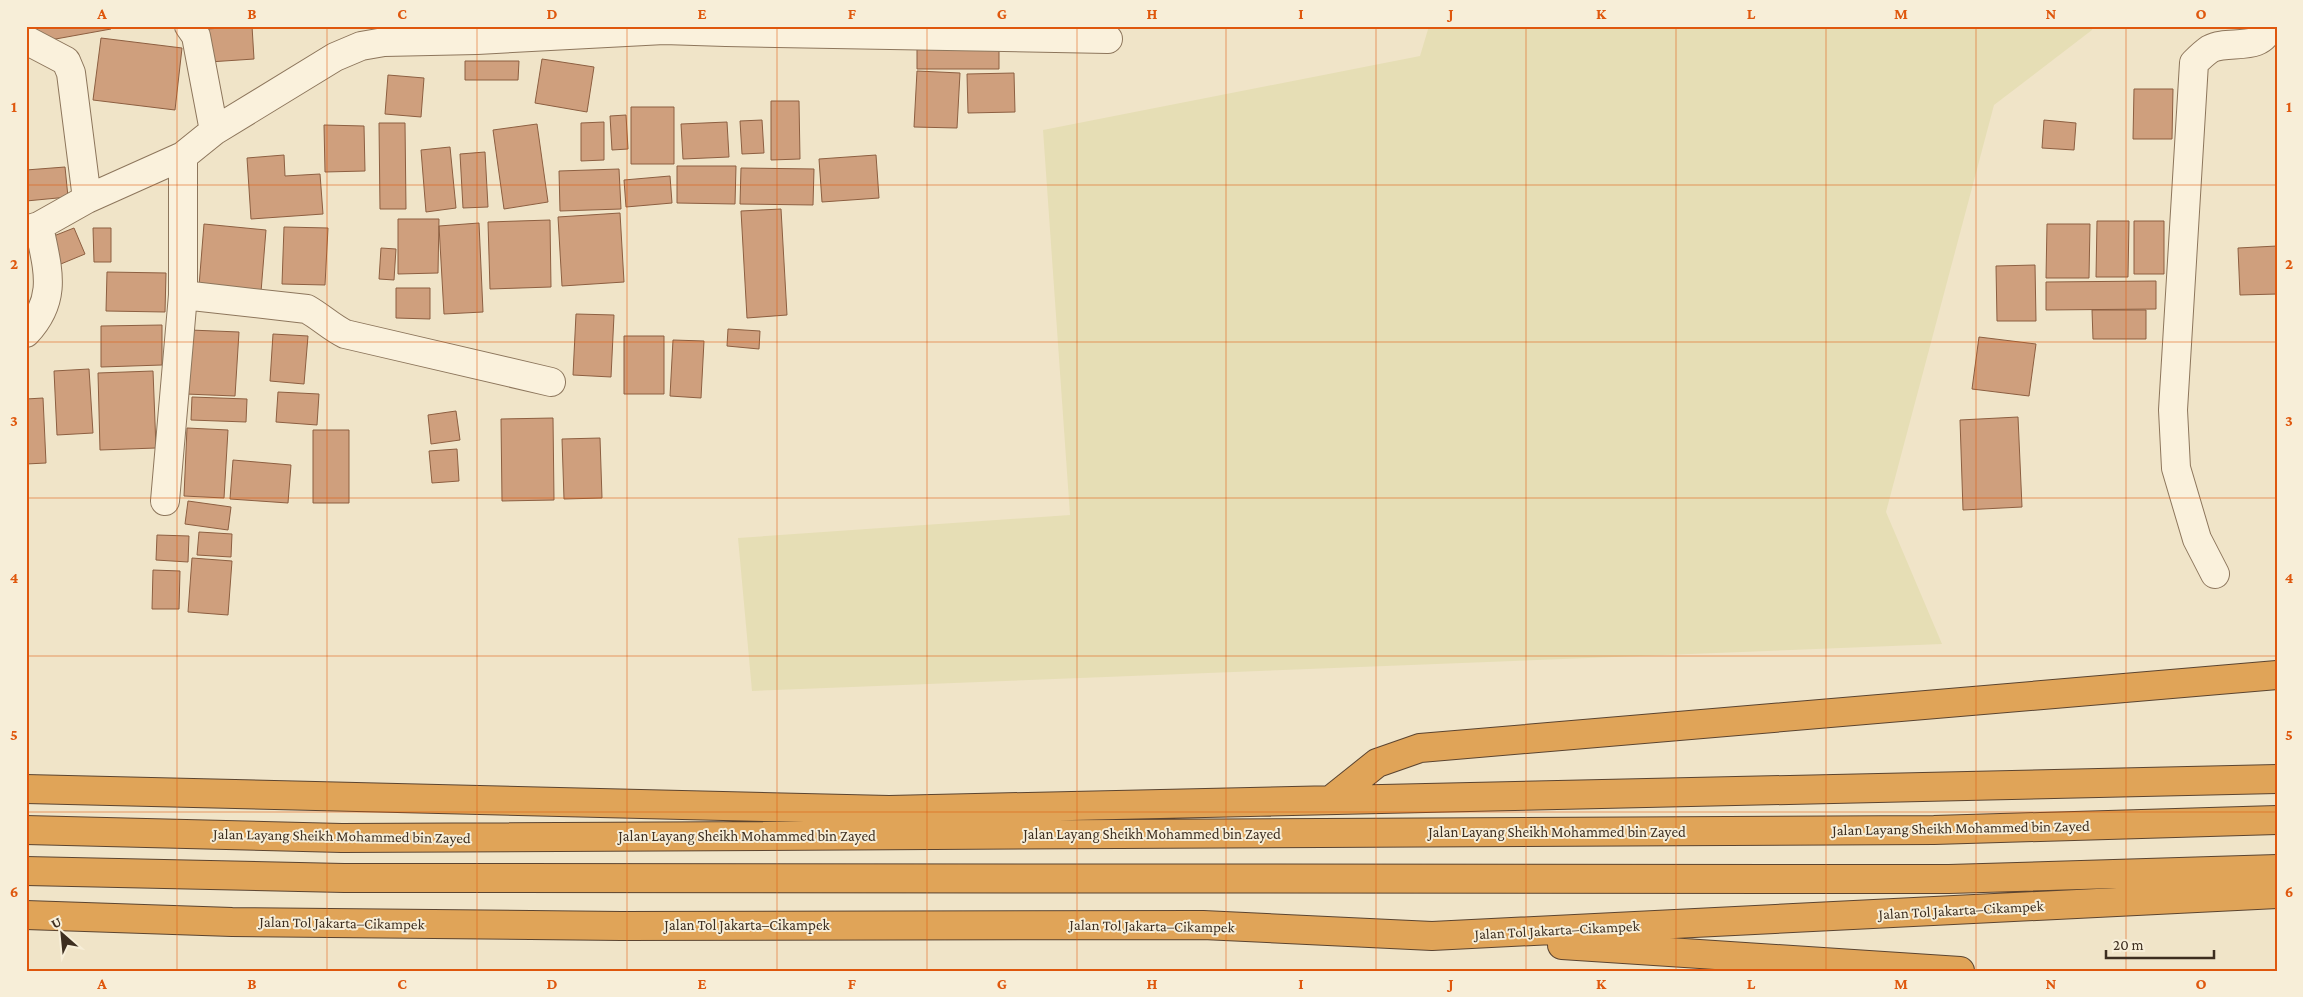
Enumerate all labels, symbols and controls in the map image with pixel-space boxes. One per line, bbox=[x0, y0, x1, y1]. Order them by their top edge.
text: A bbox=[96, 5, 107, 22]
text: B bbox=[247, 5, 257, 22]
text: C bbox=[397, 5, 407, 22]
text: D bbox=[546, 5, 558, 22]
text: E bbox=[697, 5, 707, 22]
text: F bbox=[848, 5, 857, 22]
text: G bbox=[997, 5, 1007, 22]
text: H bbox=[1147, 5, 1158, 22]
text: I bbox=[1298, 5, 1304, 22]
text: J bbox=[1446, 5, 1454, 22]
text: K bbox=[1596, 5, 1607, 22]
text: L bbox=[1747, 5, 1756, 22]
text: M bbox=[1894, 5, 1908, 22]
text: N bbox=[2046, 5, 2057, 22]
text: O bbox=[2195, 5, 2207, 22]
text: 1 bbox=[11, 98, 17, 115]
text: 1 bbox=[2286, 98, 2292, 115]
text: 2 bbox=[10, 255, 18, 272]
text: 2 bbox=[2285, 255, 2293, 272]
text: 3 bbox=[10, 412, 18, 429]
text: 3 bbox=[2285, 412, 2293, 429]
text: 4 bbox=[10, 569, 19, 586]
text: 4 bbox=[2285, 569, 2294, 586]
text: 5 bbox=[10, 726, 18, 743]
text: 5 bbox=[2285, 726, 2293, 743]
street label: Jalan Layang Sheikh Mohammed bin Zayed bbox=[1830, 818, 2090, 839]
street label: Jalan Layang Sheikh Mohammed bin Zayed bbox=[1426, 824, 1686, 841]
street label: Jalan Layang Sheikh Mohammed bin Zayed bbox=[211, 826, 471, 847]
street label: Jalan Layang Sheikh Mohammed bin Zayed bbox=[1021, 826, 1281, 843]
street label: Jalan Layang Sheikh Mohammed bin Zayed bbox=[616, 828, 876, 845]
text: 6 bbox=[10, 883, 18, 900]
text: 6 bbox=[2285, 883, 2293, 900]
street label: Jalan Tol Jakarta–Cikampek bbox=[1876, 898, 2045, 923]
north arrow bbox=[38, 910, 88, 960]
text: U bbox=[48, 913, 64, 932]
street label: Jalan Tol Jakarta–Cikampek bbox=[257, 914, 426, 933]
street label: Jalan Tol Jakarta–Cikampek bbox=[662, 917, 830, 934]
street label: Jalan Tol Jakarta–Cikampek bbox=[1067, 917, 1236, 936]
street label: Jalan Tol Jakarta–Cikampek bbox=[1472, 918, 1641, 943]
scale bar bbox=[2106, 927, 2213, 959]
text: 20 m bbox=[2113, 937, 2144, 953]
text: A bbox=[96, 975, 107, 992]
text: B bbox=[247, 975, 257, 992]
text: C bbox=[397, 975, 407, 992]
text: D bbox=[546, 975, 558, 992]
text: E bbox=[697, 975, 707, 992]
text: F bbox=[848, 975, 857, 992]
text: G bbox=[997, 975, 1007, 992]
text: H bbox=[1147, 975, 1158, 992]
text: I bbox=[1298, 975, 1304, 992]
text: J bbox=[1446, 975, 1454, 992]
text: K bbox=[1596, 975, 1607, 992]
text: L bbox=[1747, 975, 1756, 992]
text: M bbox=[1894, 975, 1908, 992]
text: N bbox=[2046, 975, 2057, 992]
text: O bbox=[2195, 975, 2207, 992]

